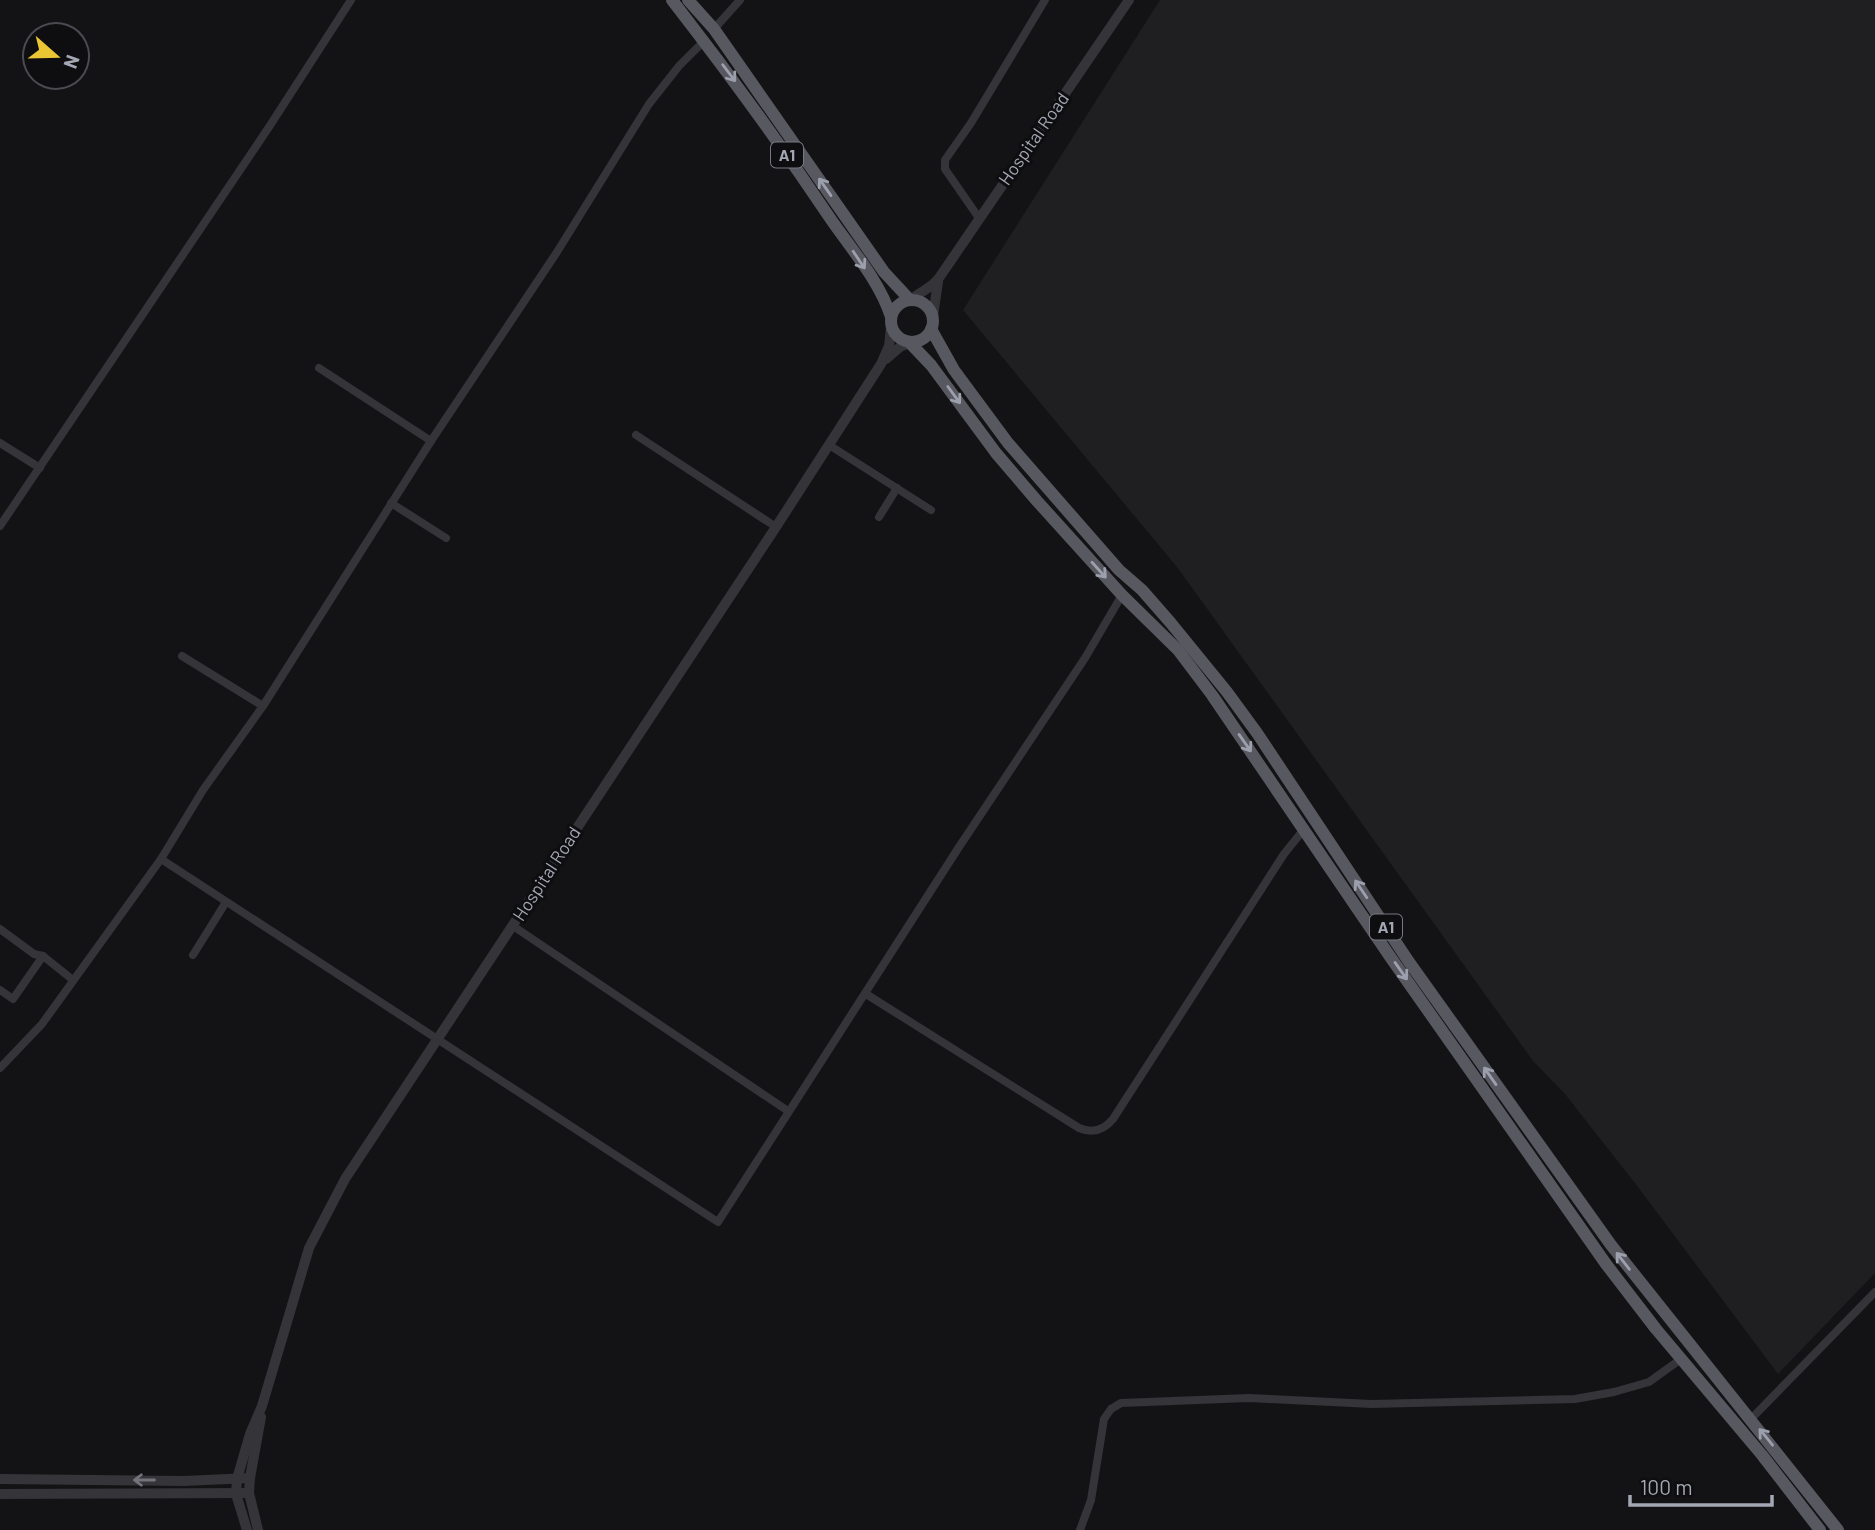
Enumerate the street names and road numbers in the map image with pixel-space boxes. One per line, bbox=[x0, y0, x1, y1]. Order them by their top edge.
street label: Hospital Road bbox=[993, 88, 1073, 189]
road number: A1 bbox=[771, 142, 803, 168]
street label: Hospital Road bbox=[508, 822, 585, 925]
road number: A1 bbox=[1370, 914, 1402, 939]

